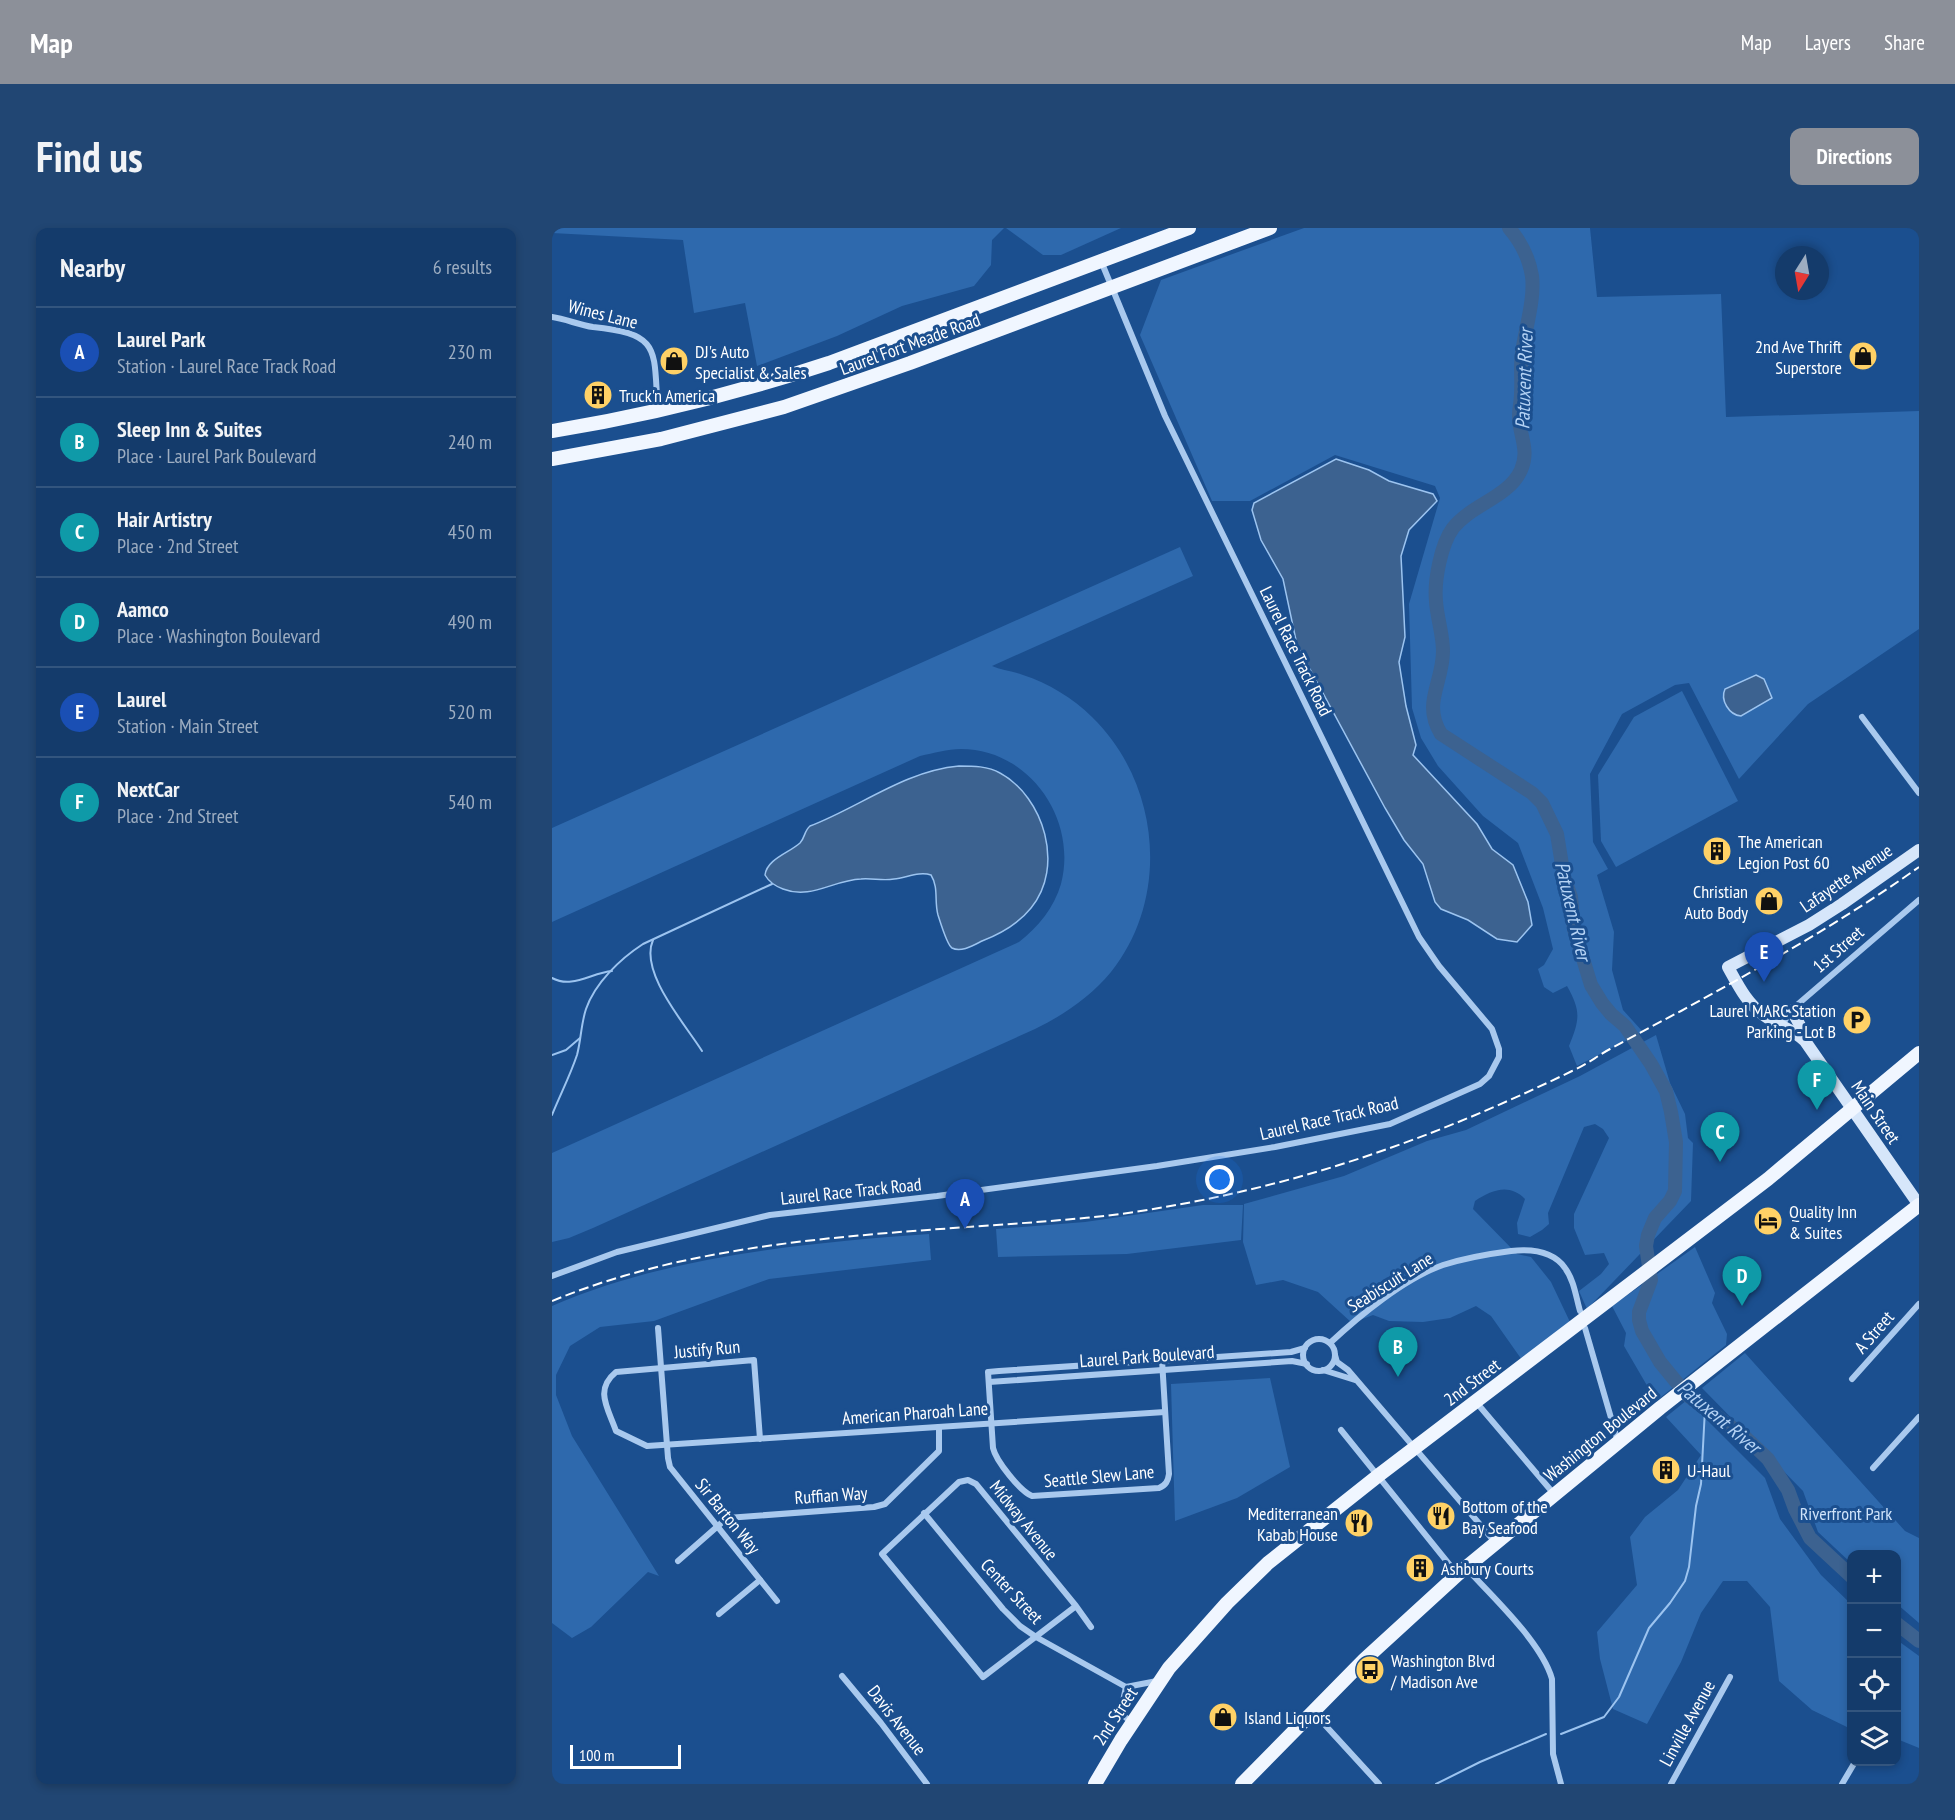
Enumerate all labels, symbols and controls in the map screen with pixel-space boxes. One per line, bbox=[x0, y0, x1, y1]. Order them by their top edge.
text: Map bbox=[30, 24, 73, 61]
text: Map bbox=[1741, 29, 1772, 56]
text: Layers bbox=[1805, 29, 1851, 56]
text: Share bbox=[1884, 29, 1925, 56]
button: Directions bbox=[1790, 128, 1919, 185]
text: Find us bbox=[36, 129, 143, 184]
north arrow bbox=[1775, 246, 1829, 300]
text: Nearby bbox=[60, 251, 125, 284]
text: 6 results bbox=[433, 254, 492, 280]
street label: Wines Lane bbox=[566, 294, 640, 334]
street label: Laurel Fort Meade Road bbox=[837, 308, 983, 380]
text: Laurel Park bbox=[117, 325, 206, 353]
water label: Patuxent River bbox=[1509, 326, 1539, 430]
place label: 2nd Ave Thrift Superstore bbox=[1755, 335, 1842, 379]
text: A bbox=[74, 339, 85, 365]
text: 230 m bbox=[448, 339, 492, 365]
place label: DJ's Auto Specialist & Sales bbox=[695, 340, 807, 384]
shop icon: 2nd Ave Thrift Superstore bbox=[1847, 340, 1879, 372]
shop icon: DJ's Auto Specialist & Sales bbox=[658, 345, 690, 377]
text: Station · Laurel Race Track Road bbox=[117, 353, 336, 379]
building icon: Truck'n America bbox=[582, 379, 614, 411]
place label: Truck'n America bbox=[619, 384, 715, 407]
text: Sleep Inn & Suites bbox=[117, 415, 262, 443]
text: B bbox=[75, 429, 84, 455]
text: 240 m bbox=[448, 429, 492, 455]
text: Place · Laurel Park Boulevard bbox=[117, 443, 317, 469]
text: Hair Artistry bbox=[117, 505, 212, 533]
text: C bbox=[75, 519, 84, 545]
text: 450 m bbox=[448, 519, 492, 545]
text: Place · 2nd Street bbox=[117, 533, 239, 559]
street label: Laurel Race Track Road bbox=[1255, 582, 1337, 720]
text: Aamco bbox=[117, 595, 169, 623]
text: D bbox=[74, 609, 85, 635]
text: 490 m bbox=[448, 609, 492, 635]
text: Place · Washington Boulevard bbox=[117, 623, 320, 649]
text: Laurel bbox=[117, 685, 166, 713]
text: E bbox=[75, 699, 84, 725]
text: 520 m bbox=[448, 699, 492, 725]
text: Station · Main Street bbox=[117, 713, 259, 739]
text: NextCar bbox=[117, 775, 179, 803]
text: F bbox=[75, 789, 84, 815]
text: 540 m bbox=[448, 789, 492, 815]
text: Place · 2nd Street bbox=[117, 803, 239, 829]
place label: The American Legion Post 60 bbox=[1738, 830, 1830, 874]
building icon: The American Legion Post 60 bbox=[1701, 835, 1733, 867]
street label: Lafayette Avenue bbox=[1795, 839, 1897, 917]
water label: Patuxent River bbox=[1549, 859, 1598, 965]
place label: Christian Auto Body bbox=[1684, 880, 1748, 924]
shop icon: Christian Auto Body bbox=[1753, 885, 1785, 917]
street label: 1st Street bbox=[1808, 921, 1868, 977]
pin: E bbox=[1744, 932, 1784, 982]
place label: Laurel MARC Station Parking - Lot B bbox=[1709, 999, 1836, 1043]
parking icon: Laurel MARC Station Parking - Lot B bbox=[1841, 1004, 1873, 1036]
pin: F bbox=[1798, 1060, 1836, 1110]
street label: Main Street bbox=[1846, 1076, 1906, 1148]
street label: Laurel Race Track Road bbox=[1257, 1091, 1401, 1145]
pin: C bbox=[1700, 1112, 1740, 1162]
your location bbox=[1205, 1165, 1234, 1194]
street label: Laurel Race Track Road bbox=[779, 1172, 923, 1210]
pin: A bbox=[946, 1180, 984, 1229]
place label: Quality Inn & Suites bbox=[1789, 1200, 1857, 1244]
hotel icon: Quality Inn & Suites bbox=[1752, 1205, 1784, 1237]
street label: Seabiscuit Lane bbox=[1343, 1247, 1437, 1317]
pin: D bbox=[1722, 1256, 1762, 1306]
street label: A Street bbox=[1849, 1306, 1899, 1358]
pin: B bbox=[1378, 1328, 1418, 1377]
street label: Justify Run bbox=[672, 1335, 741, 1363]
street label: Laurel Park Boulevard bbox=[1079, 1340, 1215, 1372]
street label: 2nd Street bbox=[1439, 1353, 1505, 1411]
water label: Patuxent River bbox=[1672, 1375, 1768, 1461]
street label: Washington Boulevard bbox=[1539, 1381, 1661, 1487]
street label: American Pharoah Lane bbox=[841, 1396, 989, 1430]
building icon: U-Haul bbox=[1650, 1454, 1682, 1486]
place label: U-Haul bbox=[1687, 1459, 1731, 1482]
street label: Seattle Slew Lane bbox=[1043, 1460, 1155, 1492]
street label: Sir Barton Way bbox=[690, 1473, 766, 1559]
street label: Midway Avenue bbox=[985, 1475, 1063, 1565]
street label: Ruffian Way bbox=[794, 1481, 868, 1509]
place label: Bottom of the Bay Seafood bbox=[1462, 1495, 1548, 1539]
restaurant icon: Bottom of the Bay Seafood bbox=[1425, 1500, 1457, 1532]
place label: Mediterranean Kabab House bbox=[1248, 1502, 1338, 1546]
park label: Riverfront Park bbox=[1800, 1502, 1892, 1525]
restaurant icon: Mediterranean Kabab House bbox=[1343, 1507, 1375, 1539]
map controls bbox=[1847, 1550, 1901, 1766]
button: + bbox=[1847, 1550, 1901, 1604]
building icon: Ashbury Courts bbox=[1404, 1552, 1436, 1584]
street label: Center Street bbox=[976, 1553, 1048, 1629]
place label: Ashbury Courts bbox=[1441, 1557, 1534, 1580]
button: − bbox=[1847, 1604, 1901, 1658]
place label: Washington Blvd / Madison Ave bbox=[1390, 1649, 1495, 1693]
bus stop icon: Washington Blvd / Madison Ave bbox=[1354, 1654, 1386, 1686]
button: locate bbox=[1847, 1658, 1901, 1712]
street label: Linville Avenue bbox=[1654, 1676, 1720, 1770]
street label: Davis Avenue bbox=[863, 1680, 931, 1760]
street label: 2nd Street bbox=[1088, 1682, 1142, 1749]
shop icon: Island Liquors bbox=[1207, 1701, 1239, 1733]
place label: Island Liquors bbox=[1244, 1706, 1331, 1729]
button: layers bbox=[1847, 1712, 1901, 1766]
scale bar bbox=[570, 1742, 681, 1770]
text: 100 m bbox=[579, 1745, 614, 1765]

